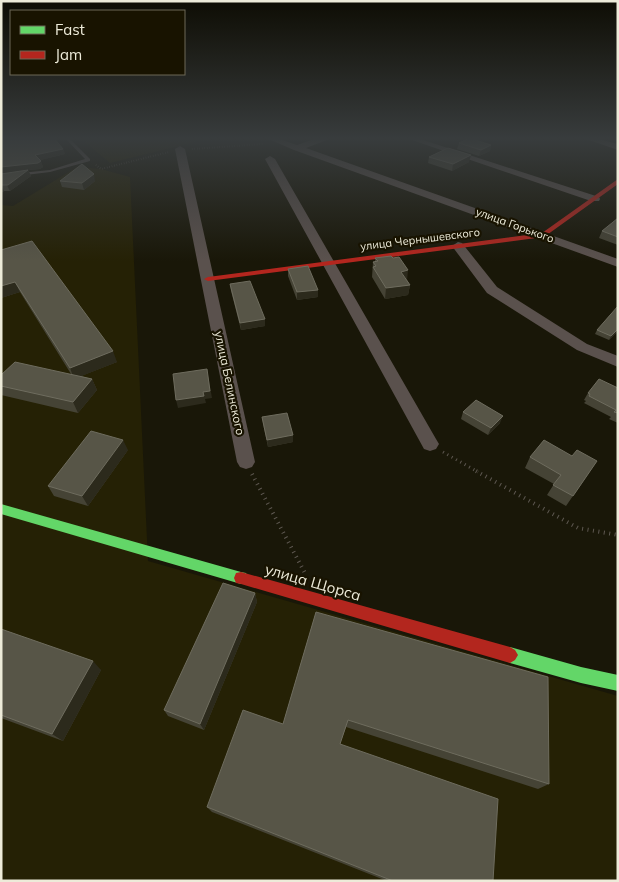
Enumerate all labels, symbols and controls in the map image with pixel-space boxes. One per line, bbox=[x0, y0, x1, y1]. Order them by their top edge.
legend bbox=[10, 10, 185, 75]
text: Fast bbox=[55, 20, 85, 39]
text: Jam bbox=[55, 45, 82, 64]
street label: улица Горького bbox=[474, 204, 556, 246]
street label: улица Чернышевского bbox=[359, 225, 481, 253]
street label: улица Белинского bbox=[212, 330, 248, 436]
street label: улица Щорса bbox=[263, 559, 363, 605]

